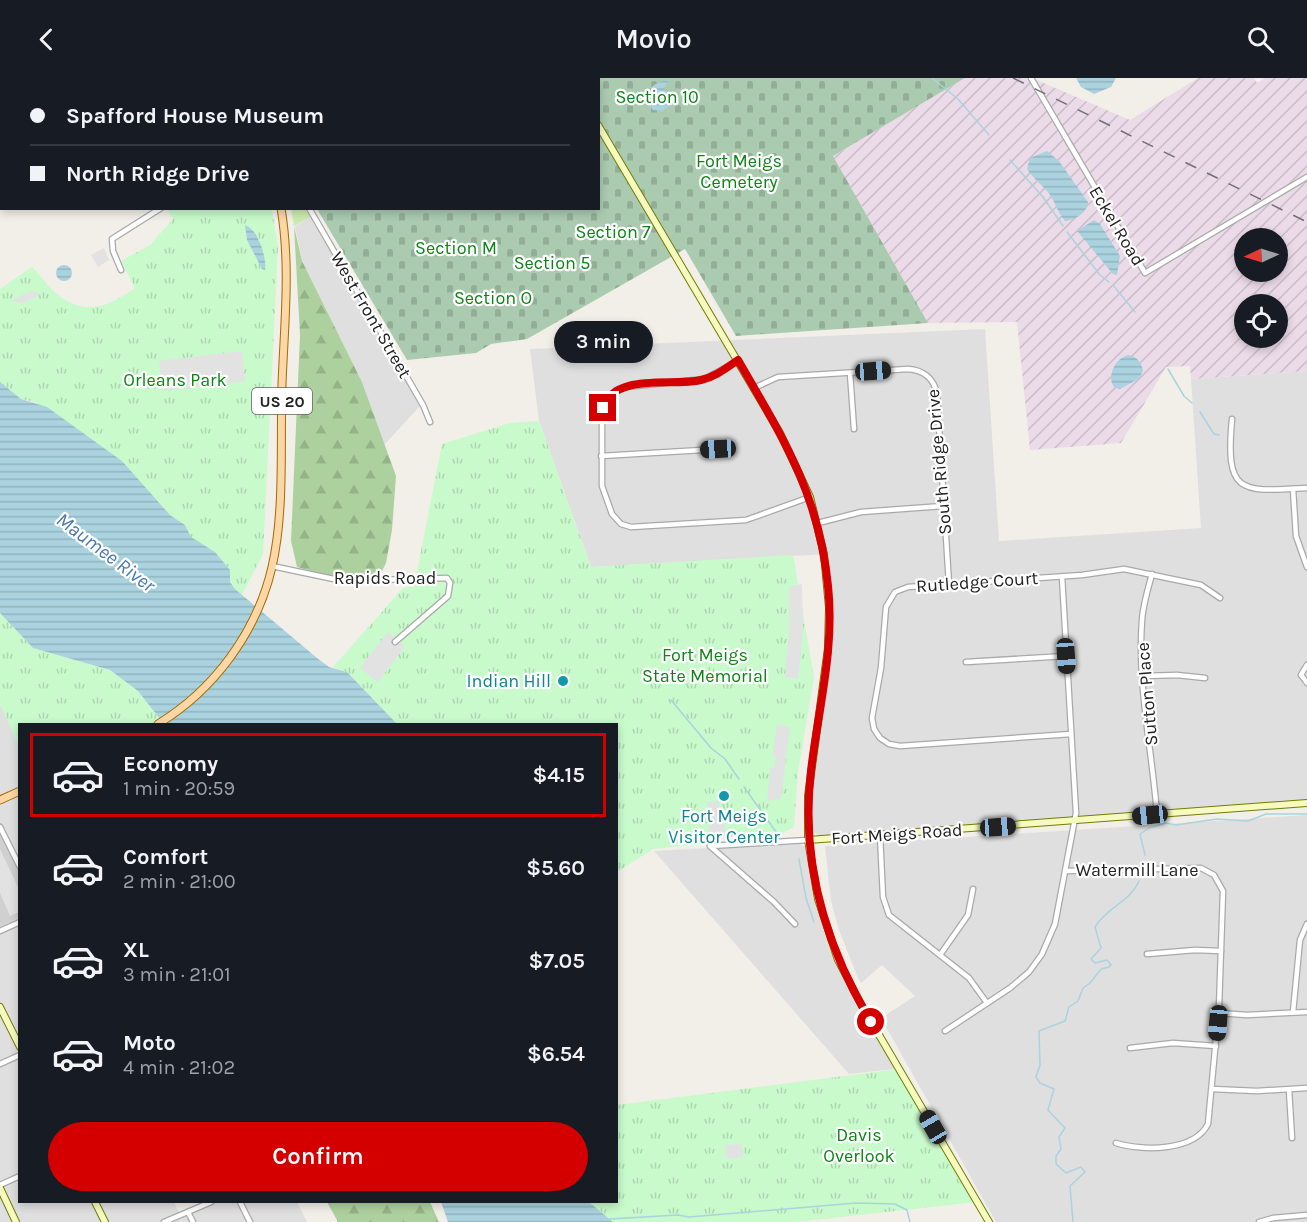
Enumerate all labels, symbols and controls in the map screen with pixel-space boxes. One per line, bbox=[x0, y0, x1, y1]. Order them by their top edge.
icon: back bbox=[30, 23, 63, 56]
text: Movio bbox=[615, 23, 692, 55]
icon: search bbox=[1244, 23, 1277, 56]
park label: Section 10 bbox=[615, 86, 699, 108]
text: Spafford House Museum bbox=[66, 103, 324, 129]
park label: Fort Meigs Cemetery bbox=[696, 150, 782, 193]
text: North Ridge Drive bbox=[66, 161, 250, 187]
street label: Eckel Road bbox=[1085, 182, 1149, 270]
park label: Section 7 bbox=[576, 221, 651, 243]
north arrow bbox=[1234, 228, 1288, 282]
map controls bbox=[1234, 228, 1288, 348]
park label: Section M bbox=[415, 237, 497, 259]
street label: West Front Street bbox=[326, 248, 416, 382]
park label: Section 5 bbox=[514, 252, 590, 274]
park label: Section O bbox=[454, 287, 532, 309]
button: locate bbox=[1234, 294, 1288, 348]
callout: 3 min bbox=[554, 321, 652, 363]
text: 3 min bbox=[576, 330, 631, 353]
car bbox=[854, 361, 892, 381]
park label: Orleans Park bbox=[123, 369, 227, 391]
road number: US 20 bbox=[252, 388, 312, 414]
street label: South Ridge Drive bbox=[922, 388, 956, 536]
route end bbox=[589, 394, 616, 421]
car bbox=[700, 439, 736, 459]
water label: Maumee River bbox=[52, 508, 160, 598]
street label: Rapids Road bbox=[334, 567, 436, 589]
street label: Rutledge Court bbox=[915, 567, 1039, 597]
car bbox=[1056, 637, 1076, 675]
street label: Sutton Place bbox=[1132, 641, 1162, 747]
park label: Fort Meigs State Memorial bbox=[642, 644, 768, 687]
place label: Indian Hill bbox=[467, 670, 551, 692]
marker: Indian Hill bbox=[556, 674, 570, 688]
icon: car bbox=[51, 748, 105, 802]
text: Economy bbox=[123, 751, 218, 777]
text: $4.15 bbox=[532, 762, 585, 788]
text: 1 min · 20:59 bbox=[123, 777, 235, 800]
marker: Fort Meigs Visitor Center bbox=[717, 789, 731, 803]
car bbox=[1131, 804, 1169, 826]
place label: Fort Meigs Visitor Center bbox=[668, 805, 780, 848]
car bbox=[979, 817, 1017, 837]
street label: Fort Meigs Road bbox=[831, 818, 963, 850]
icon: car bbox=[51, 841, 105, 895]
text: Comfort bbox=[123, 844, 208, 870]
text: $5.60 bbox=[526, 855, 585, 881]
street label: Watermill Lane bbox=[1076, 859, 1198, 881]
text: 2 min · 21:00 bbox=[123, 870, 236, 893]
icon: car bbox=[51, 934, 105, 988]
text: XL bbox=[123, 937, 149, 963]
text: $7.05 bbox=[529, 948, 585, 974]
text: 3 min · 21:01 bbox=[123, 963, 231, 986]
car bbox=[1207, 1004, 1229, 1042]
route start bbox=[857, 1008, 884, 1035]
icon: car bbox=[51, 1027, 105, 1081]
text: Moto bbox=[123, 1030, 176, 1056]
text: $6.54 bbox=[527, 1041, 585, 1067]
text: 4 min · 21:02 bbox=[123, 1056, 235, 1079]
car bbox=[916, 1107, 950, 1147]
button: Confirm bbox=[48, 1122, 588, 1191]
park label: Davis Overlook bbox=[823, 1124, 895, 1167]

